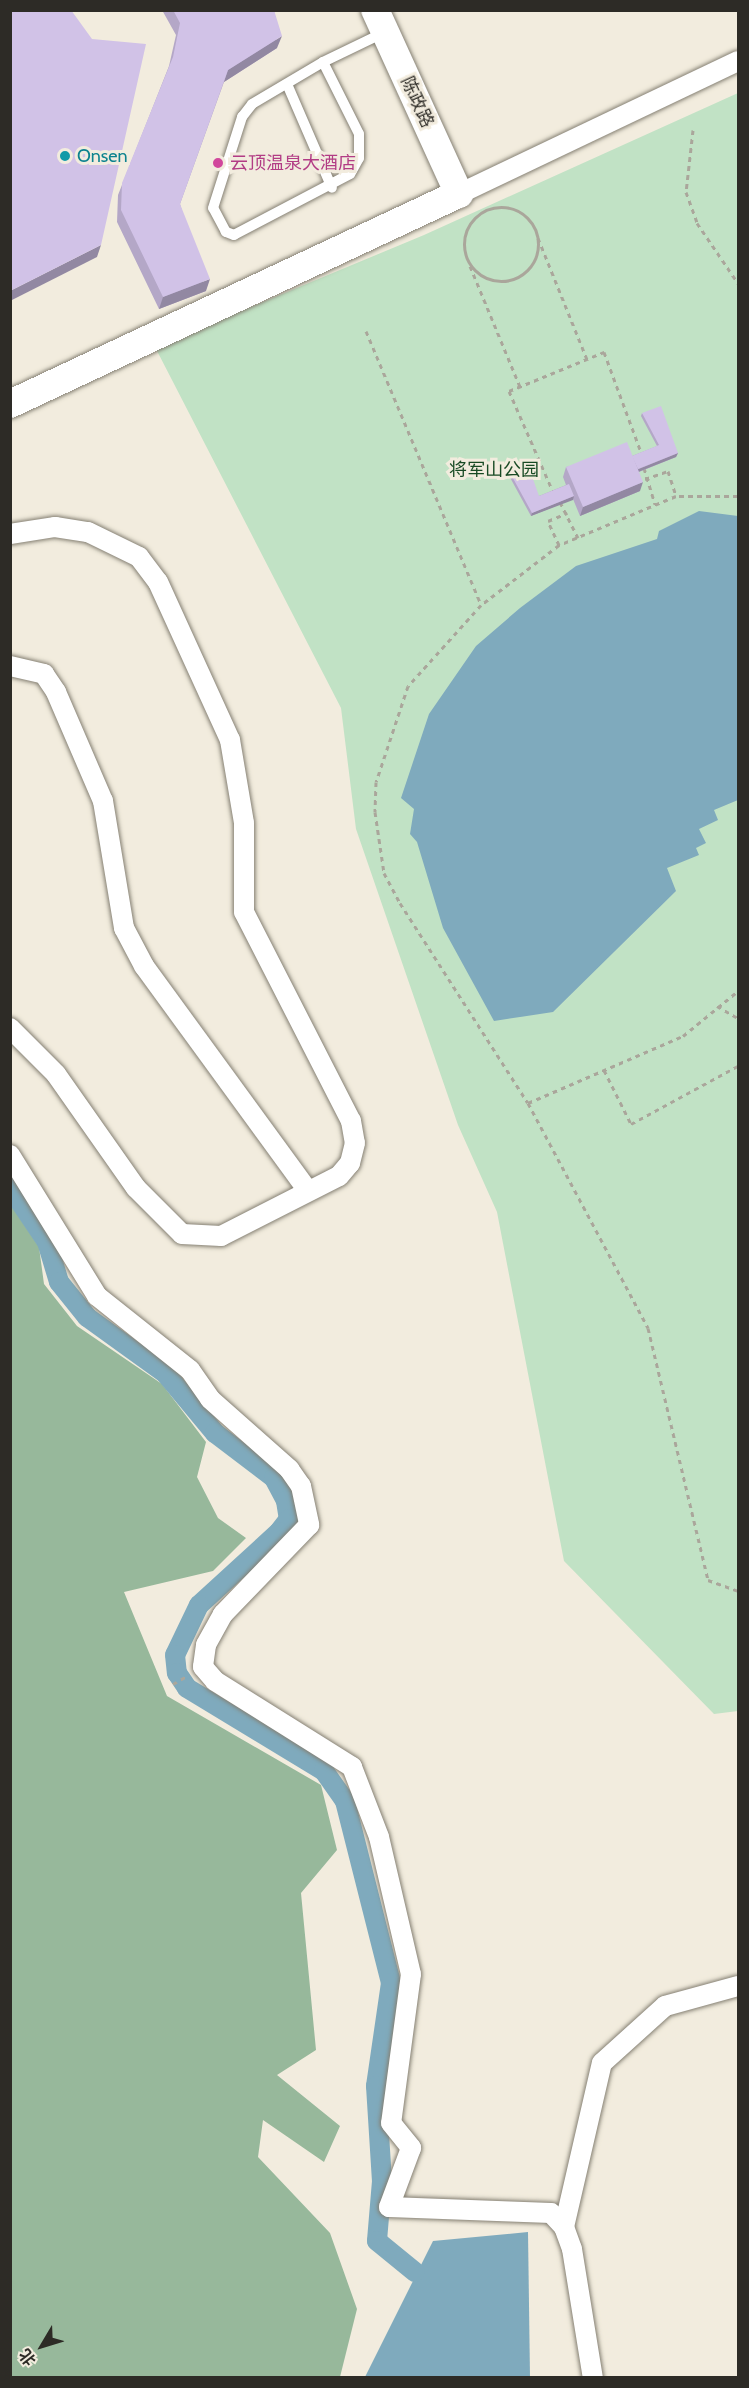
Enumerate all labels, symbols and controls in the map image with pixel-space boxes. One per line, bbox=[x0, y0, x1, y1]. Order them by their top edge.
street label: 陈政路 bbox=[396, 73, 438, 131]
place label: Onsen bbox=[77, 145, 128, 167]
marker: Onsen bbox=[58, 149, 72, 163]
place label: 云顶温泉大酒店 bbox=[230, 152, 356, 174]
marker: 云顶温泉大酒店 bbox=[211, 156, 225, 170]
park label: 将军山公园 bbox=[449, 459, 539, 481]
north arrow bbox=[12, 2316, 72, 2376]
text: 北 bbox=[15, 2345, 40, 2370]

